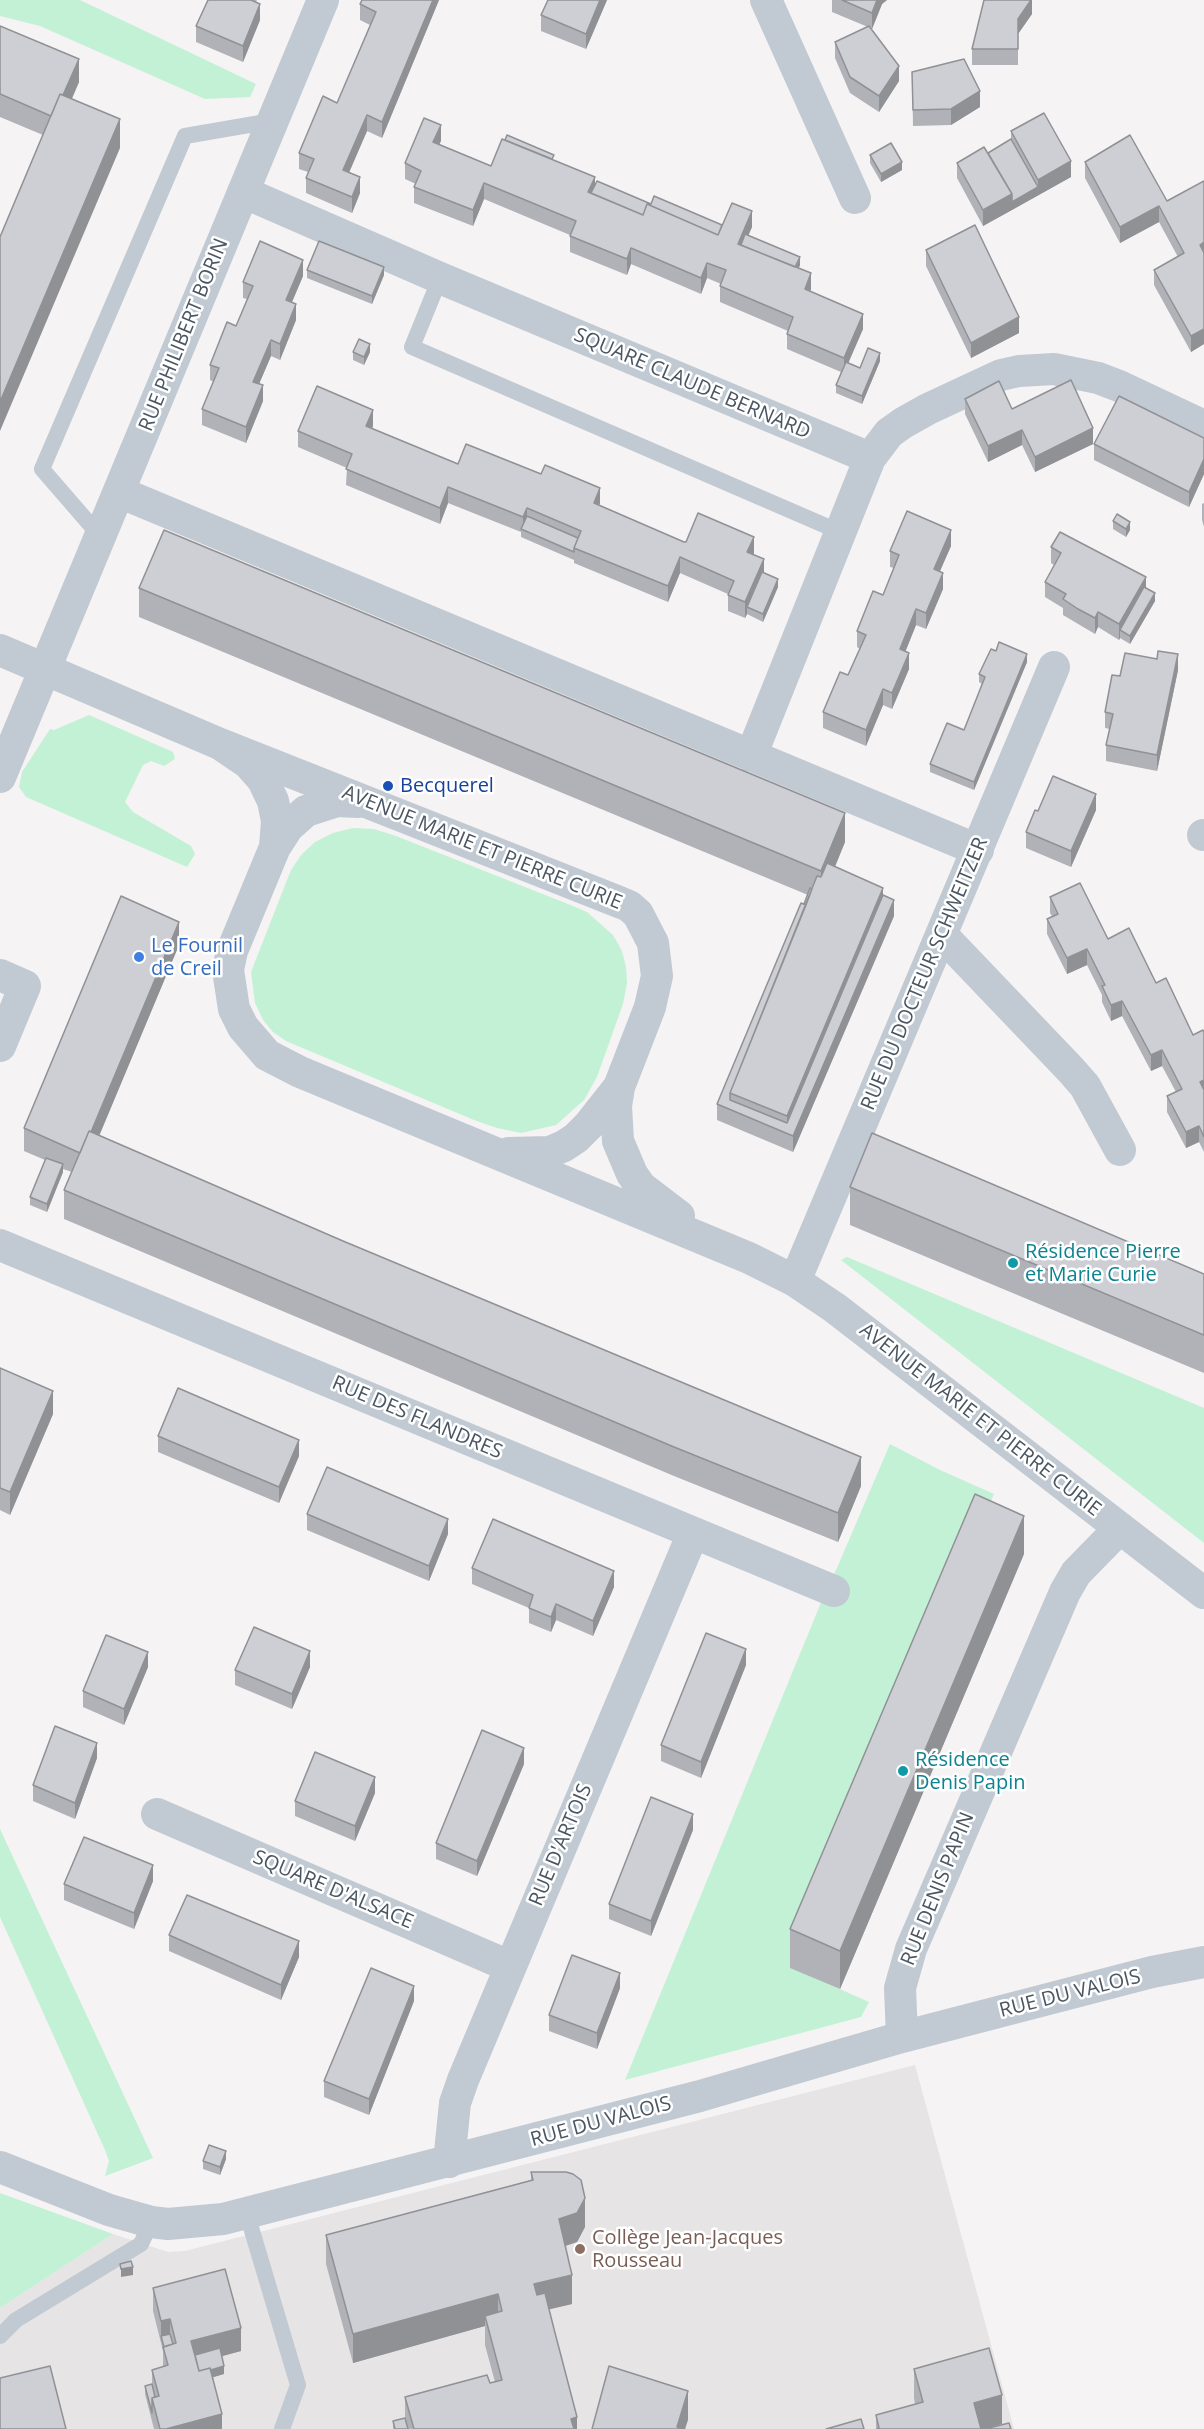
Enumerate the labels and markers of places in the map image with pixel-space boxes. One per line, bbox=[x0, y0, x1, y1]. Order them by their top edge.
place label: Becquerel bbox=[400, 774, 494, 798]
marker: Becquerel bbox=[381, 779, 395, 793]
place label: Le Fournil de Creil bbox=[151, 934, 243, 981]
marker: Le Fournil de Creil bbox=[132, 950, 146, 964]
place label: Résidence Pierre et Marie Curie bbox=[1025, 1240, 1181, 1287]
marker: Résidence Pierre et Marie Curie bbox=[1006, 1256, 1020, 1270]
place label: Résidence Denis Papin bbox=[915, 1748, 1025, 1795]
marker: Résidence Denis Papin bbox=[896, 1764, 910, 1778]
place label: Collège Jean-Jacques Rousseau bbox=[592, 2226, 783, 2273]
marker: Collège Jean-Jacques Rousseau bbox=[573, 2242, 587, 2256]

